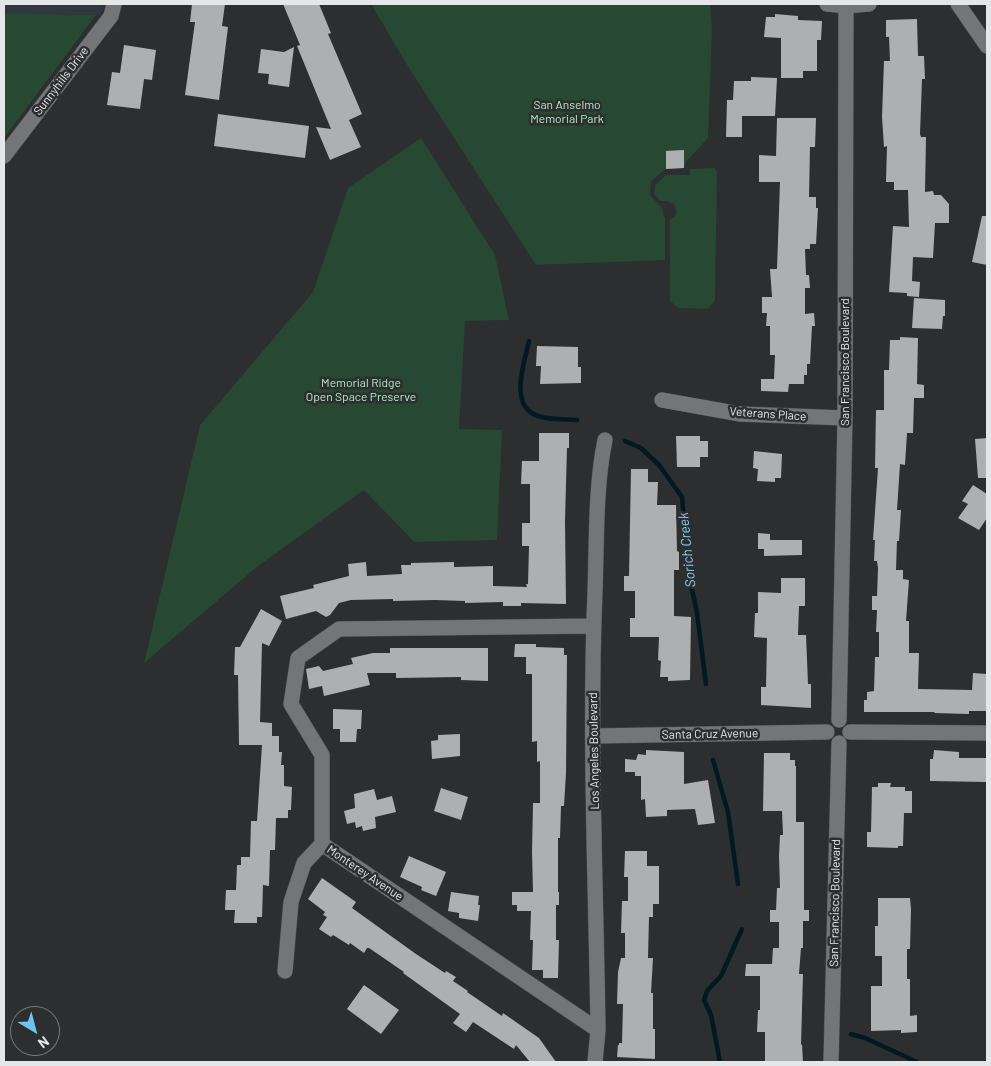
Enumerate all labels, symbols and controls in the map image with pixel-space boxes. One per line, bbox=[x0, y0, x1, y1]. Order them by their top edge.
street label: Sunnyhills Drive bbox=[31, 44, 91, 118]
park label: San Anselmo Memorial Park bbox=[530, 98, 604, 126]
street label: San Francisco Boulevard bbox=[838, 298, 852, 426]
park label: Memorial Ridge Open Space Preserve bbox=[306, 376, 416, 404]
street label: Veterans Place bbox=[729, 404, 807, 424]
water label: Sorich Creek bbox=[675, 512, 699, 588]
street label: Los Angeles Boulevard bbox=[586, 692, 602, 810]
street label: Santa Cruz Avenue bbox=[662, 726, 758, 742]
street label: San Francisco Boulevard bbox=[827, 839, 843, 967]
street label: Monterey Avenue bbox=[324, 842, 406, 904]
north arrow bbox=[10, 1006, 60, 1056]
text: N bbox=[35, 1033, 53, 1052]

